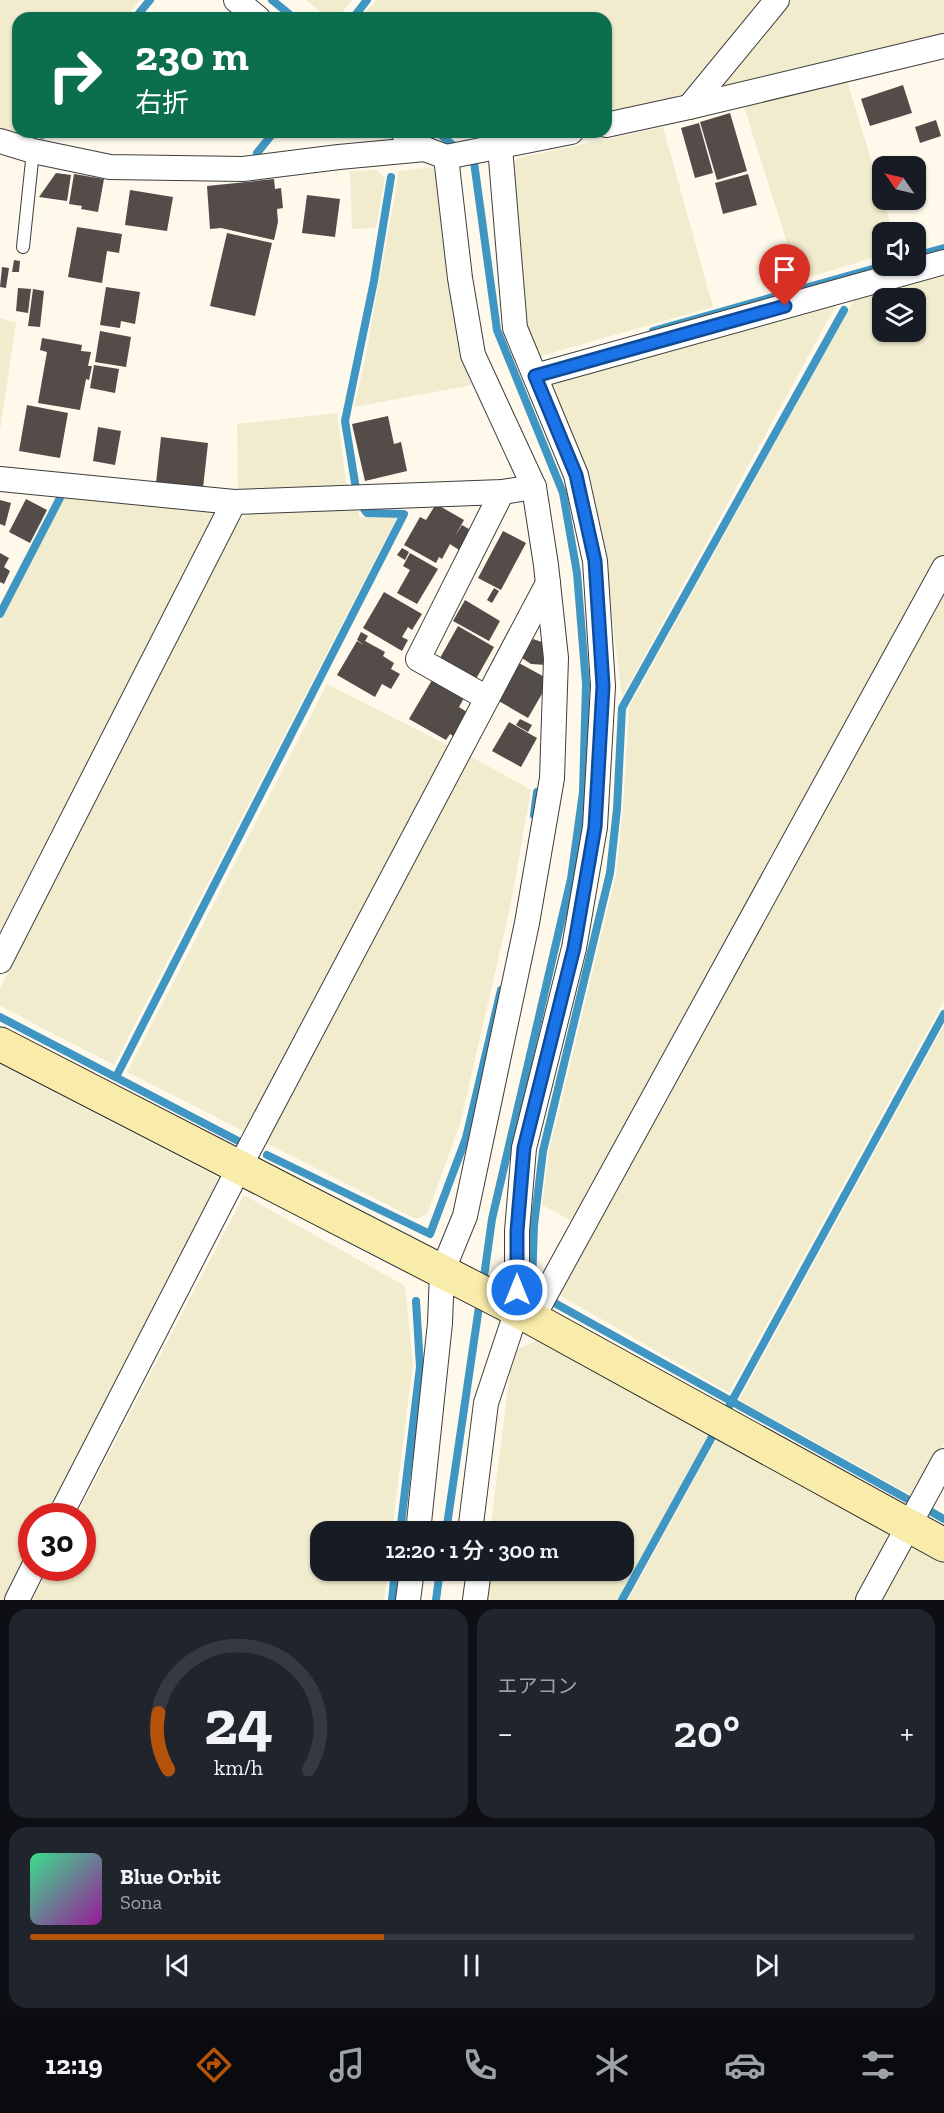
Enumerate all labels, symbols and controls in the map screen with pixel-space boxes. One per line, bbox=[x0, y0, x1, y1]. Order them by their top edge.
text: 230 m bbox=[135, 30, 249, 81]
icon: right bbox=[36, 36, 114, 114]
text: 右折 bbox=[135, 87, 189, 119]
north arrow bbox=[872, 156, 926, 210]
map controls bbox=[872, 156, 926, 342]
button: sound bbox=[872, 222, 926, 276]
pin bbox=[759, 244, 810, 306]
icon: arrive bbox=[768, 253, 801, 286]
button: layers bbox=[872, 288, 926, 342]
position arrow bbox=[485, 1258, 549, 1322]
speed limit sign: 30 bbox=[18, 1503, 96, 1581]
text: 12:20 · 1 分 · 300 m bbox=[385, 1537, 559, 1564]
text: エアコン bbox=[498, 1674, 578, 1698]
text: 24 bbox=[204, 1685, 273, 1760]
text: 20° bbox=[673, 1705, 740, 1759]
text: − bbox=[498, 1713, 513, 1752]
text: + bbox=[900, 1713, 914, 1752]
text: km/h bbox=[214, 1756, 263, 1781]
text: Blue Orbit bbox=[120, 1863, 220, 1890]
text: Sona bbox=[120, 1890, 162, 1914]
icon: previous bbox=[161, 1949, 194, 1982]
icon: pause bbox=[455, 1949, 488, 1982]
icon: next bbox=[750, 1949, 783, 1982]
icon: directions bbox=[193, 2044, 235, 2086]
icon: music bbox=[326, 2044, 368, 2086]
icon: phone bbox=[459, 2044, 501, 2086]
icon: climate bbox=[591, 2044, 633, 2086]
icon: car bbox=[724, 2044, 766, 2086]
icon: filters bbox=[857, 2044, 899, 2086]
text: 12:19 bbox=[45, 2049, 103, 2081]

